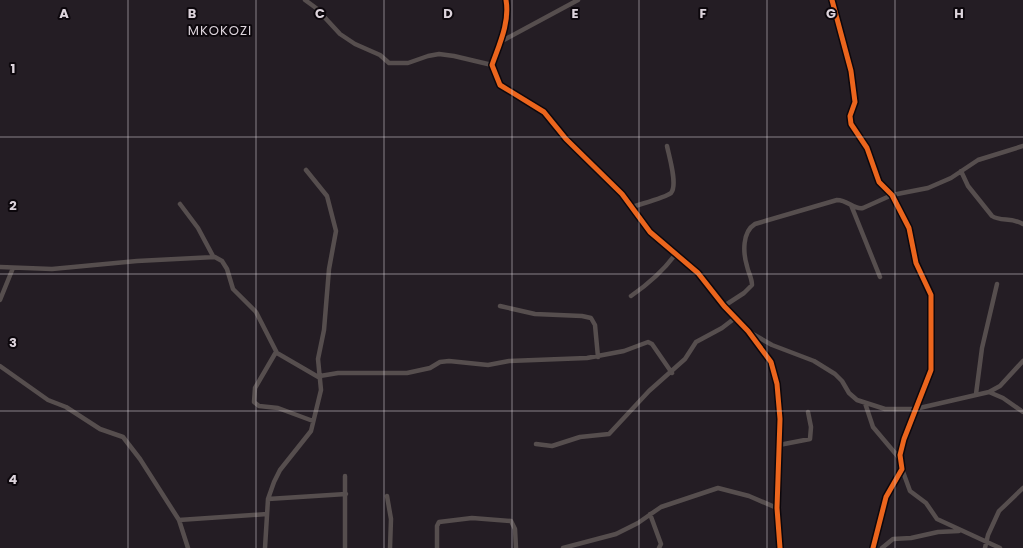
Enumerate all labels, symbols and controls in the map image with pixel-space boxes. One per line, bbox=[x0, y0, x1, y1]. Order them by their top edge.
text: A bbox=[59, 4, 69, 23]
text: B bbox=[188, 4, 197, 23]
text: C bbox=[315, 4, 325, 23]
text: D bbox=[443, 4, 453, 23]
text: E bbox=[571, 4, 579, 23]
text: F bbox=[699, 4, 707, 23]
text: G bbox=[826, 4, 836, 23]
text: H bbox=[954, 4, 964, 23]
district label: MKOKOZI bbox=[188, 21, 252, 40]
text: 1 bbox=[11, 59, 15, 78]
text: 2 bbox=[9, 196, 17, 215]
text: 3 bbox=[9, 333, 17, 352]
text: 4 bbox=[9, 470, 18, 489]

